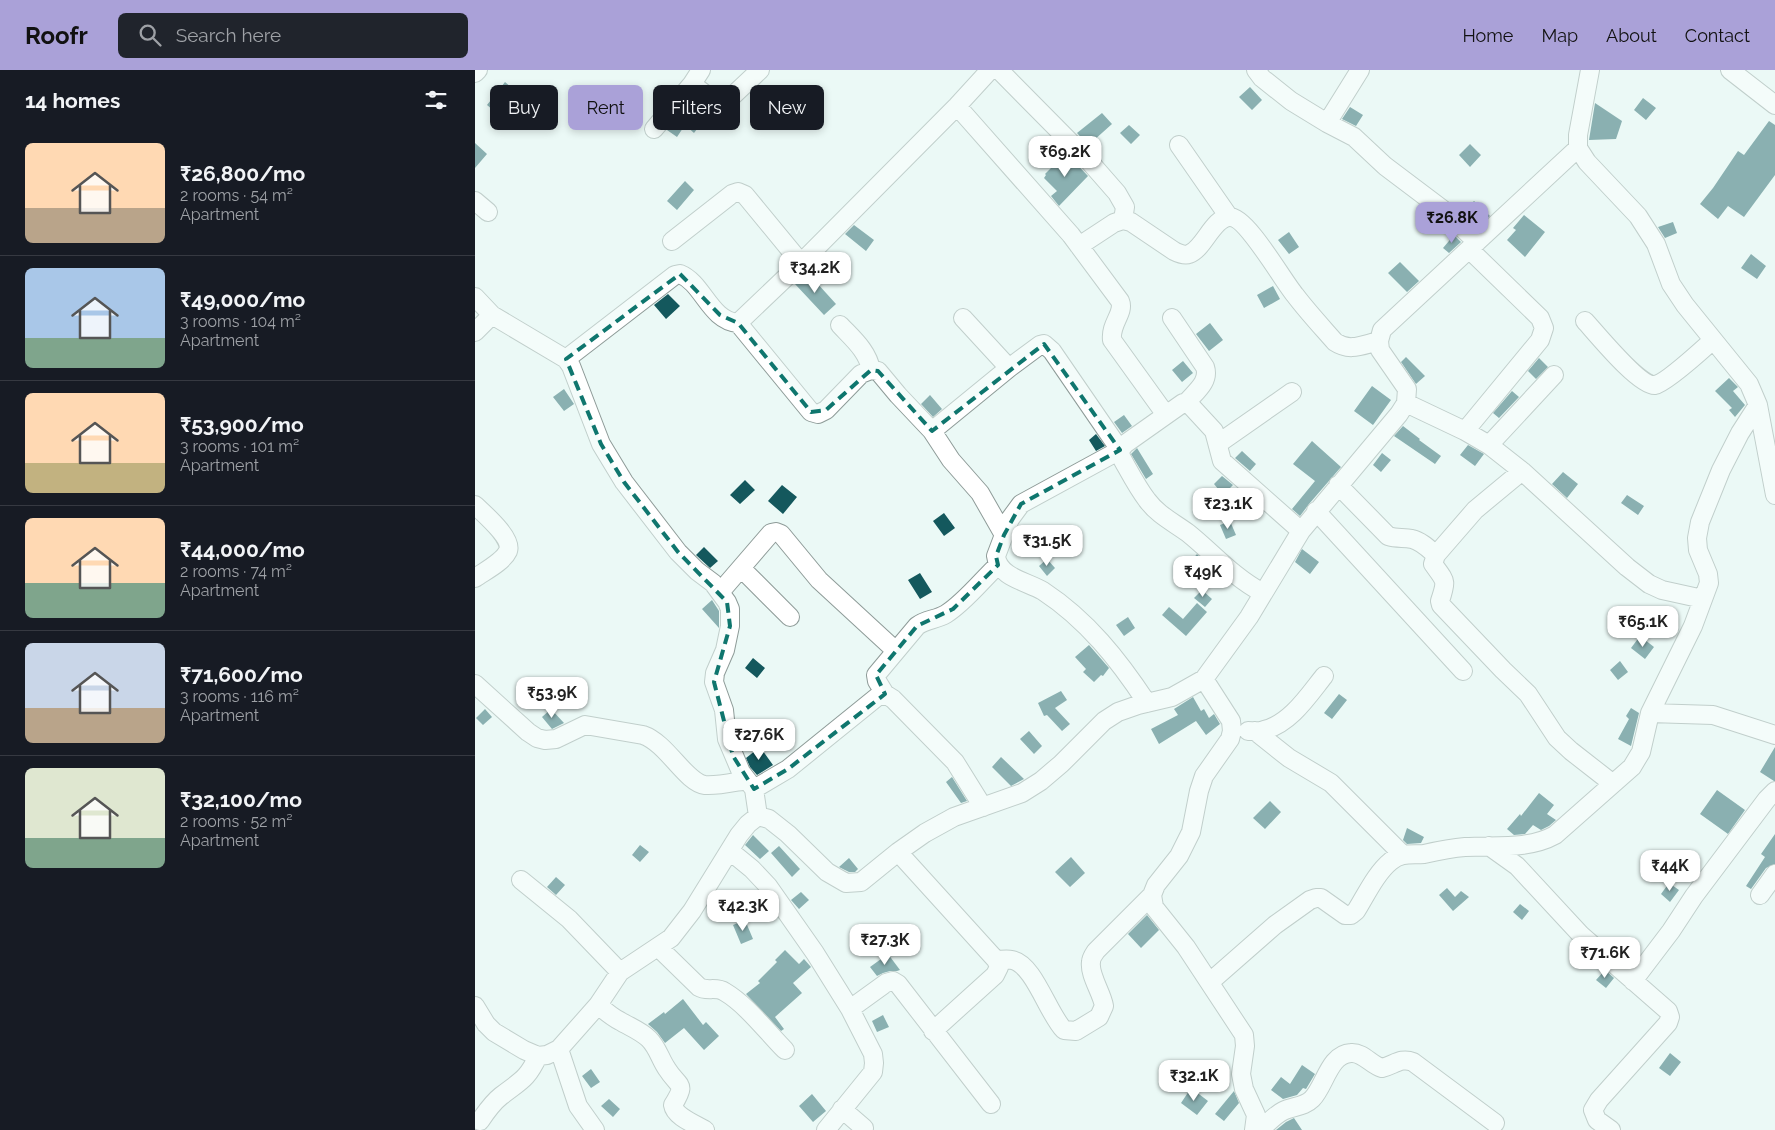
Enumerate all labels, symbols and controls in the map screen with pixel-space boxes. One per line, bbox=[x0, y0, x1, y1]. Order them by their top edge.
search box bbox=[118, 13, 468, 58]
text: Roofr bbox=[25, 21, 88, 50]
icon: search bbox=[136, 21, 164, 49]
text: Search here bbox=[176, 24, 281, 46]
text: Home bbox=[1462, 25, 1513, 46]
text: Map bbox=[1541, 25, 1578, 46]
text: About bbox=[1606, 25, 1657, 46]
text: Contact bbox=[1685, 25, 1750, 46]
chip: Buy bbox=[490, 85, 558, 130]
chip: Rent bbox=[568, 85, 643, 130]
chip: Filters bbox=[653, 85, 740, 130]
chip: New bbox=[750, 85, 824, 130]
icon: filters bbox=[422, 86, 450, 114]
text: 14 homes bbox=[25, 88, 120, 113]
pin: ₹69.2K bbox=[1024, 136, 1106, 178]
text: ₹69.2K bbox=[1039, 142, 1091, 161]
text: ₹26,800/mo bbox=[180, 161, 305, 186]
icon: home bbox=[65, 163, 125, 223]
text: 2 rooms · 54 m² bbox=[180, 186, 293, 205]
pin: ₹26.8K bbox=[1411, 202, 1493, 244]
text: Apartment bbox=[180, 205, 259, 224]
text: ₹26.8K bbox=[1426, 208, 1478, 227]
pin: ₹34.2K bbox=[774, 252, 856, 294]
text: ₹34.2K bbox=[790, 258, 840, 277]
text: ₹49,000/mo bbox=[180, 287, 305, 312]
icon: home bbox=[65, 288, 125, 348]
text: 3 rooms · 104 m² bbox=[180, 312, 301, 331]
text: Apartment bbox=[180, 331, 259, 350]
text: ₹53,900/mo bbox=[180, 412, 304, 437]
icon: home bbox=[65, 413, 125, 473]
text: 3 rooms · 101 m² bbox=[180, 437, 299, 456]
text: Apartment bbox=[180, 456, 259, 475]
pin: ₹23.1K bbox=[1187, 488, 1269, 530]
text: ₹23.1K bbox=[1204, 494, 1252, 513]
pin: ₹31.5K bbox=[1006, 524, 1088, 567]
text: ₹31.5K bbox=[1023, 531, 1071, 550]
text: ₹44,000/mo bbox=[180, 537, 305, 562]
icon: home bbox=[65, 538, 125, 598]
pin: ₹49K bbox=[1173, 556, 1233, 598]
text: 2 rooms · 74 m² bbox=[180, 562, 292, 581]
text: ₹49K bbox=[1184, 562, 1222, 581]
text: Apartment bbox=[180, 581, 259, 600]
pin: ₹65.1K bbox=[1602, 606, 1684, 648]
text: ₹65.1K bbox=[1618, 612, 1668, 631]
text: ₹71,600/mo bbox=[180, 662, 303, 687]
icon: home bbox=[65, 663, 125, 723]
pin: ₹53.9K bbox=[511, 676, 593, 719]
text: ₹53.9K bbox=[527, 683, 577, 702]
text: 3 rooms · 116 m² bbox=[180, 687, 299, 706]
text: Apartment bbox=[180, 706, 259, 725]
pin: ₹27.6K bbox=[718, 718, 800, 761]
text: ₹27.6K bbox=[734, 725, 784, 744]
text: ₹32,100/mo bbox=[180, 787, 302, 812]
icon: home bbox=[65, 788, 125, 848]
text: 2 rooms · 52 m² bbox=[180, 812, 292, 831]
text: Apartment bbox=[180, 831, 259, 850]
pin: ₹44K bbox=[1640, 850, 1700, 892]
text: ₹44K bbox=[1651, 856, 1689, 875]
pin: ₹42.3K bbox=[702, 890, 784, 932]
text: ₹42.3K bbox=[718, 896, 768, 915]
pin: ₹27.3K bbox=[844, 924, 926, 966]
text: ₹27.3K bbox=[861, 930, 909, 949]
pin: ₹71.6K bbox=[1564, 936, 1646, 979]
text: ₹71.6K bbox=[1580, 943, 1630, 962]
pin: ₹32.1K bbox=[1153, 1060, 1235, 1102]
text: ₹32.1K bbox=[1170, 1066, 1218, 1085]

